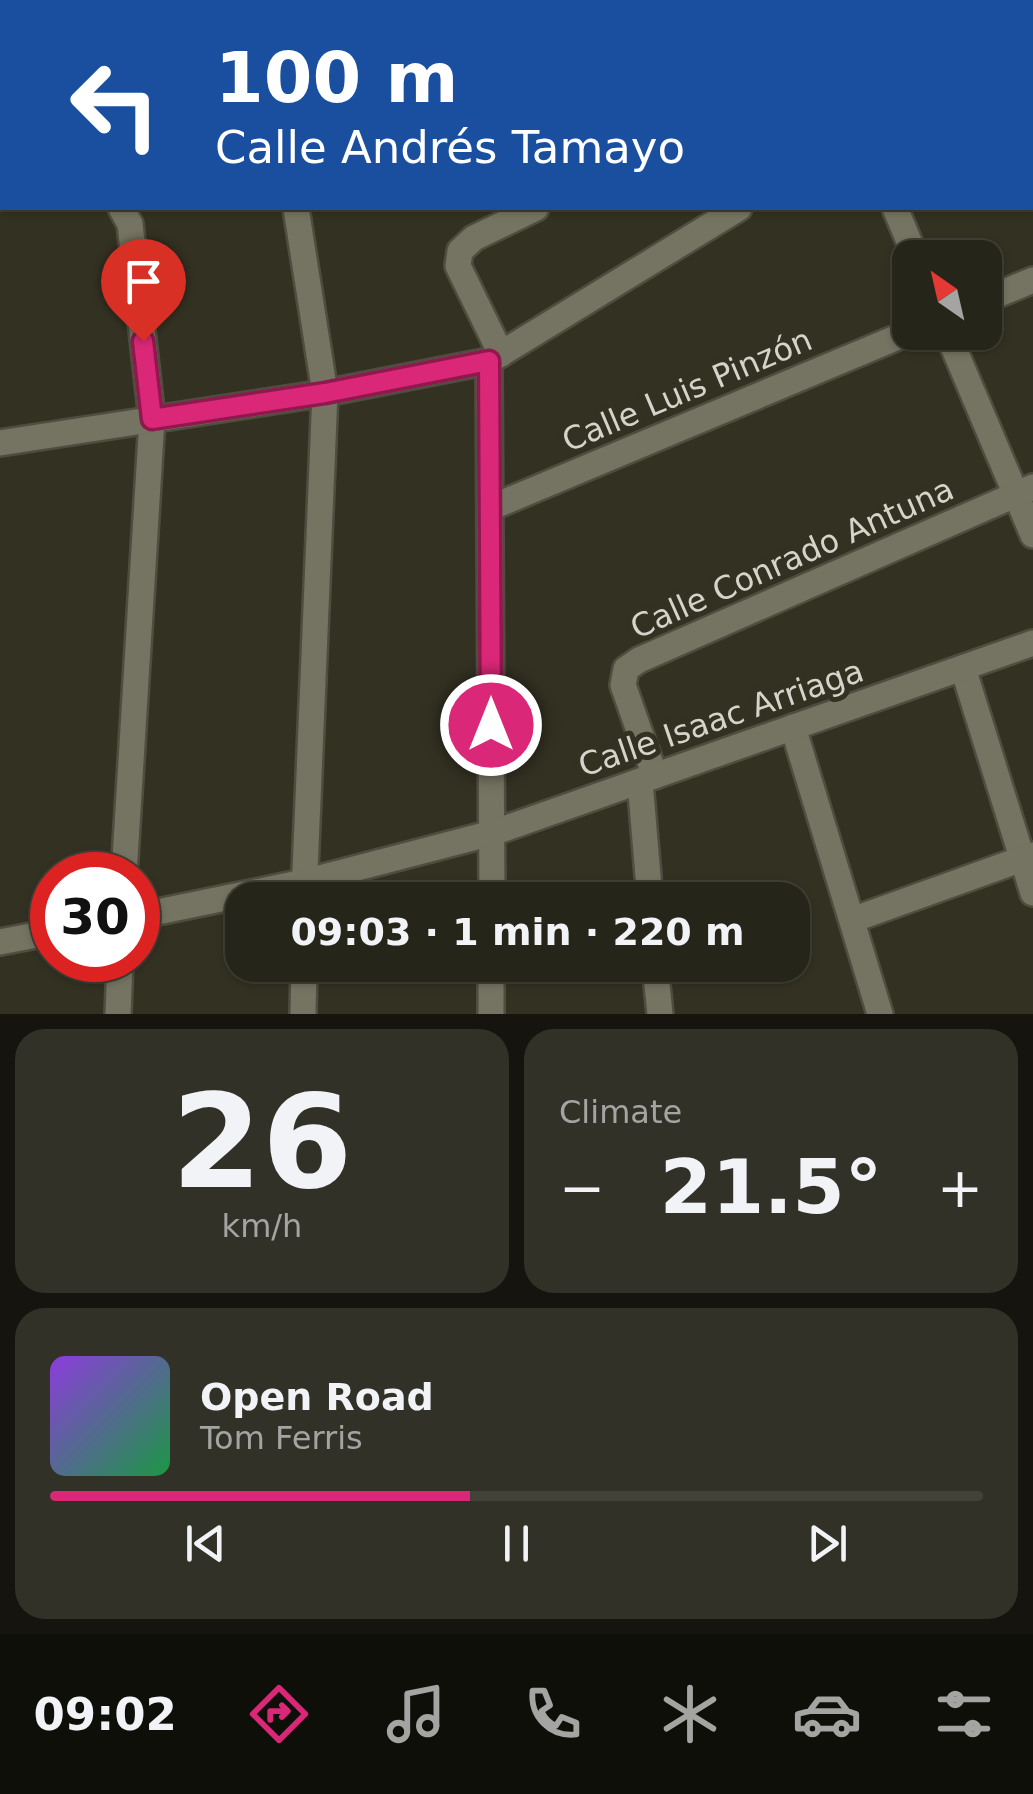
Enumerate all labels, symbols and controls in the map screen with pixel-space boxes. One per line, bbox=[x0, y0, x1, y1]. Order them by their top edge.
text: 100 m bbox=[215, 37, 458, 119]
icon: left bbox=[50, 40, 180, 170]
text: Calle Andrés Tamayo bbox=[215, 121, 685, 174]
pin bbox=[101, 239, 186, 342]
north arrow bbox=[892, 240, 1002, 350]
map controls bbox=[892, 240, 1002, 350]
icon: arrive bbox=[116, 254, 171, 309]
street label: Calle Luis Pinzón bbox=[557, 320, 817, 460]
street label: Calle Conrado Antuna bbox=[625, 470, 959, 646]
street label: Calle Isaac Arriaga bbox=[574, 651, 868, 785]
position arrow bbox=[439, 673, 543, 777]
speed limit sign: 30 bbox=[30, 852, 160, 982]
text: 09:03 · 1 min · 220 m bbox=[290, 910, 745, 954]
text: 26 bbox=[172, 1066, 352, 1218]
text: Climate bbox=[559, 1093, 682, 1131]
text: 21.5° bbox=[660, 1143, 882, 1231]
text: − bbox=[559, 1156, 605, 1220]
text: + bbox=[937, 1156, 983, 1220]
text: km/h bbox=[222, 1207, 302, 1245]
text: Open Road bbox=[200, 1375, 434, 1419]
text: Tom Ferris bbox=[200, 1419, 363, 1457]
icon: previous bbox=[178, 1516, 233, 1571]
icon: pause bbox=[489, 1516, 544, 1571]
icon: next bbox=[800, 1516, 855, 1571]
icon: directions bbox=[244, 1679, 314, 1749]
icon: music bbox=[381, 1679, 451, 1749]
icon: phone bbox=[518, 1679, 588, 1749]
icon: climate bbox=[655, 1679, 725, 1749]
icon: car bbox=[792, 1679, 862, 1749]
icon: filters bbox=[929, 1679, 999, 1749]
text: 09:02 bbox=[34, 1688, 177, 1741]

